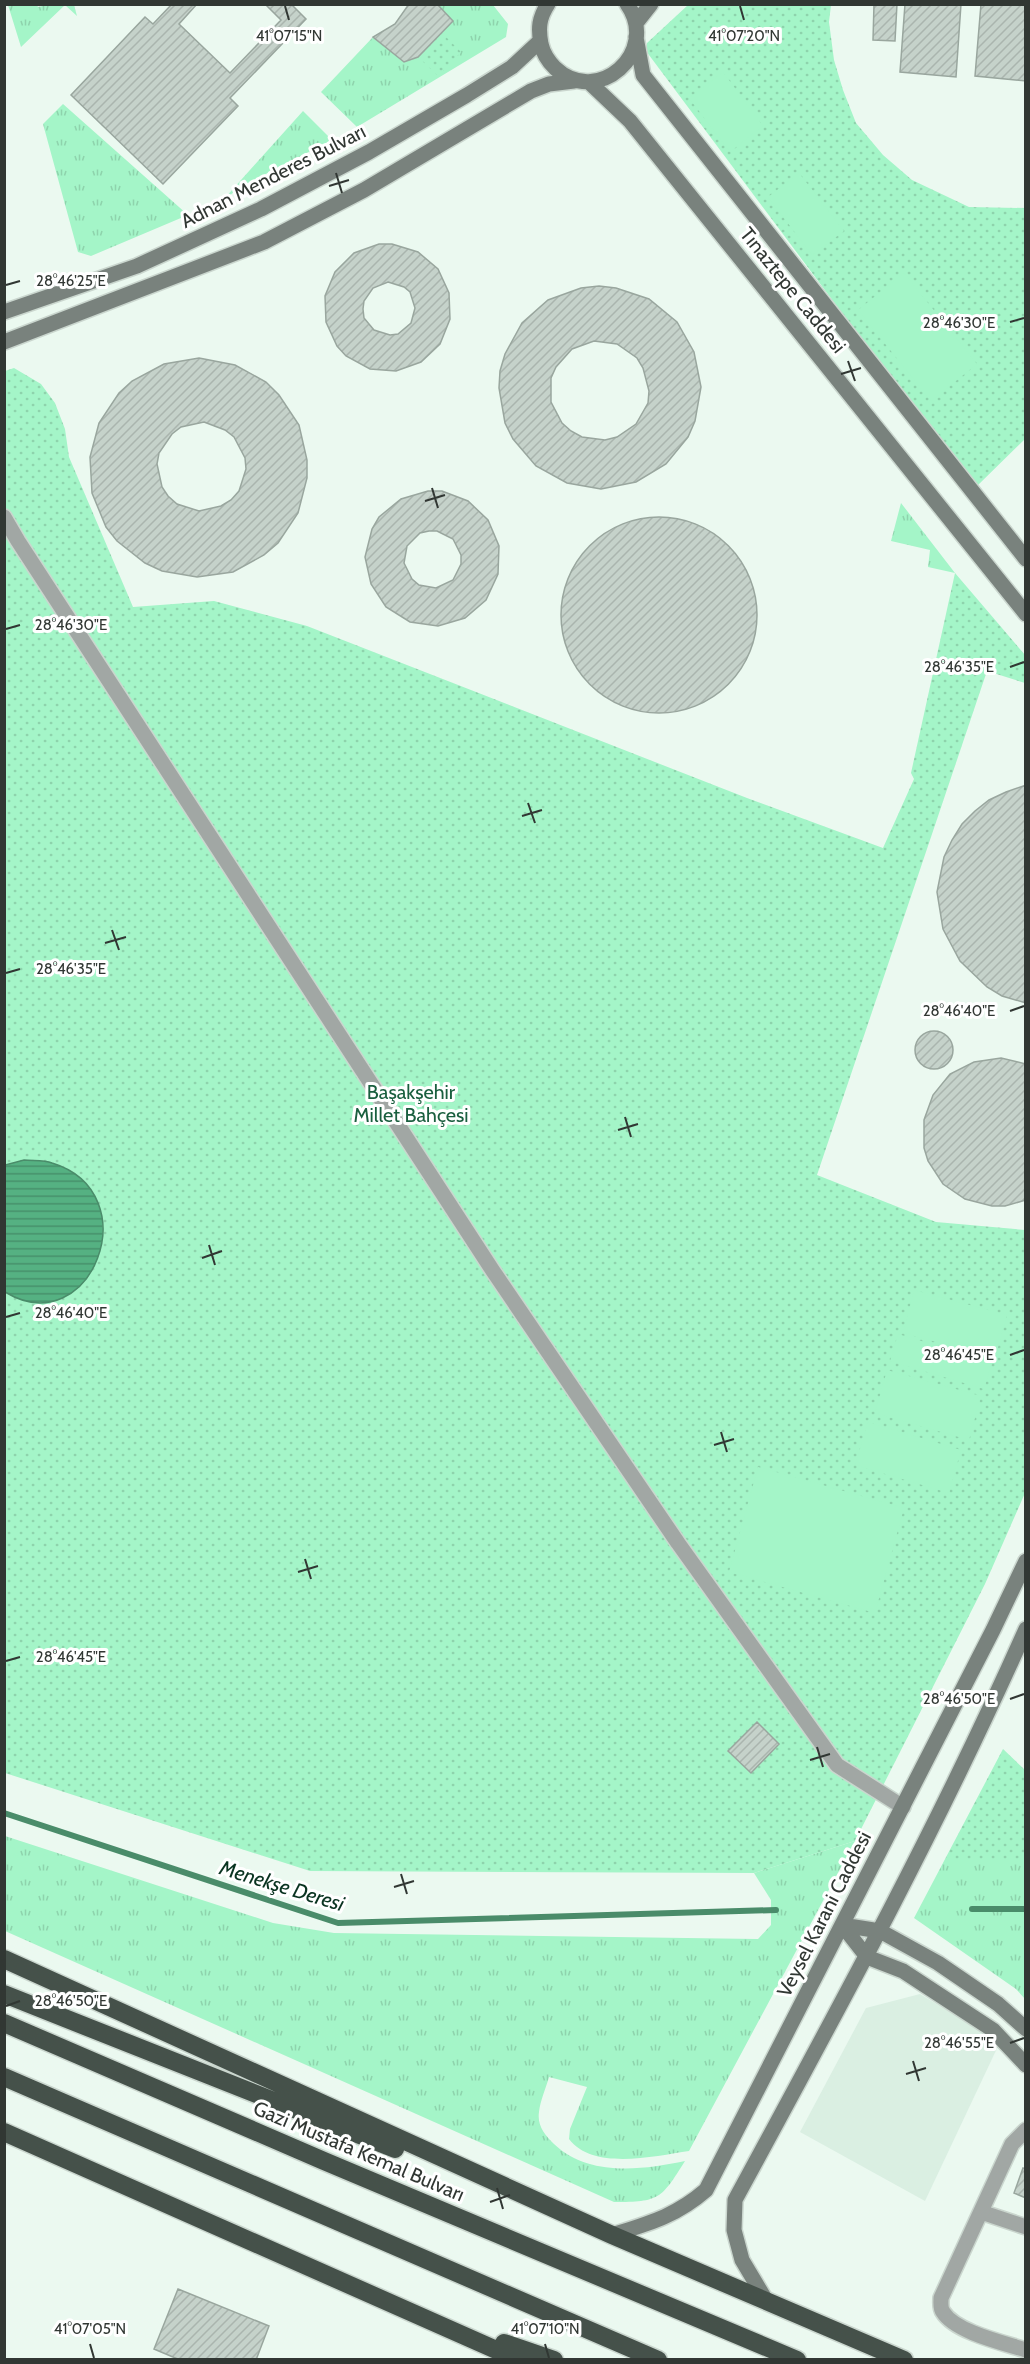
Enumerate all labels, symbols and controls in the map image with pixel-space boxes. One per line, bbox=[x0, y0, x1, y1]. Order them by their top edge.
text: 41°07'15"N bbox=[256, 27, 322, 45]
text: 41°07'20"N bbox=[708, 27, 780, 45]
street label: Adnan Menderes Bulvarı bbox=[177, 119, 369, 233]
street label: Tınaztepe Caddesi bbox=[735, 222, 851, 358]
text: 28°46'25"E bbox=[36, 272, 106, 290]
text: 28°46'30"E bbox=[923, 314, 995, 332]
text: 28°46'30"E bbox=[35, 616, 107, 634]
text: 28°46'35"E bbox=[924, 658, 994, 676]
text: 28°46'35"E bbox=[36, 960, 106, 978]
text: 28°46'40"E bbox=[923, 1002, 995, 1020]
park label: Başakşehir Millet Bahçesi bbox=[353, 1080, 469, 1127]
text: 28°46'40"E bbox=[35, 1304, 107, 1322]
text: 28°46'45"E bbox=[924, 1346, 994, 1364]
text: 28°46'45"E bbox=[36, 1648, 106, 1666]
text: 28°46'50"E bbox=[923, 1690, 995, 1708]
street label: Veysel Karani Caddesi bbox=[772, 1827, 876, 2001]
water label: Menekşe Deresi bbox=[216, 1854, 348, 1916]
text: 28°46'50"E bbox=[35, 1992, 107, 2010]
text: 28°46'55"E bbox=[924, 2034, 994, 2052]
street label: Gazi Mustafa Kemal Bulvarı bbox=[250, 2096, 468, 2206]
text: 41°07'05"N bbox=[54, 2320, 126, 2338]
text: 41°07'10"N bbox=[510, 2320, 580, 2338]

